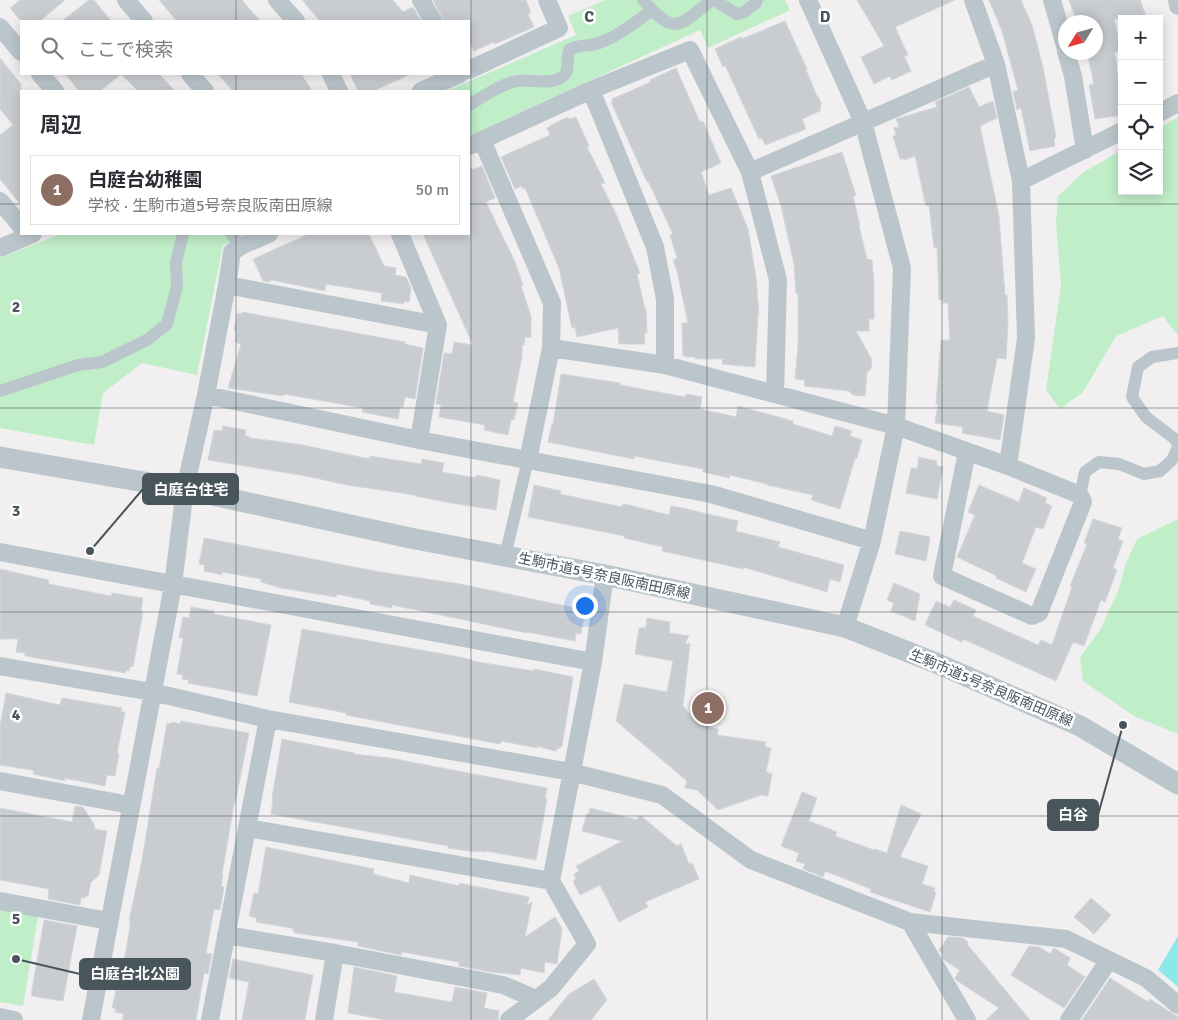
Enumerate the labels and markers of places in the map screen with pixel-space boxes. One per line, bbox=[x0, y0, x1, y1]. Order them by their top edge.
callout: 白庭台住宅 bbox=[143, 474, 238, 504]
pin: 1 bbox=[692, 689, 724, 727]
callout: 白谷 bbox=[1048, 800, 1098, 830]
callout: 白庭台北公園 bbox=[80, 959, 190, 989]

